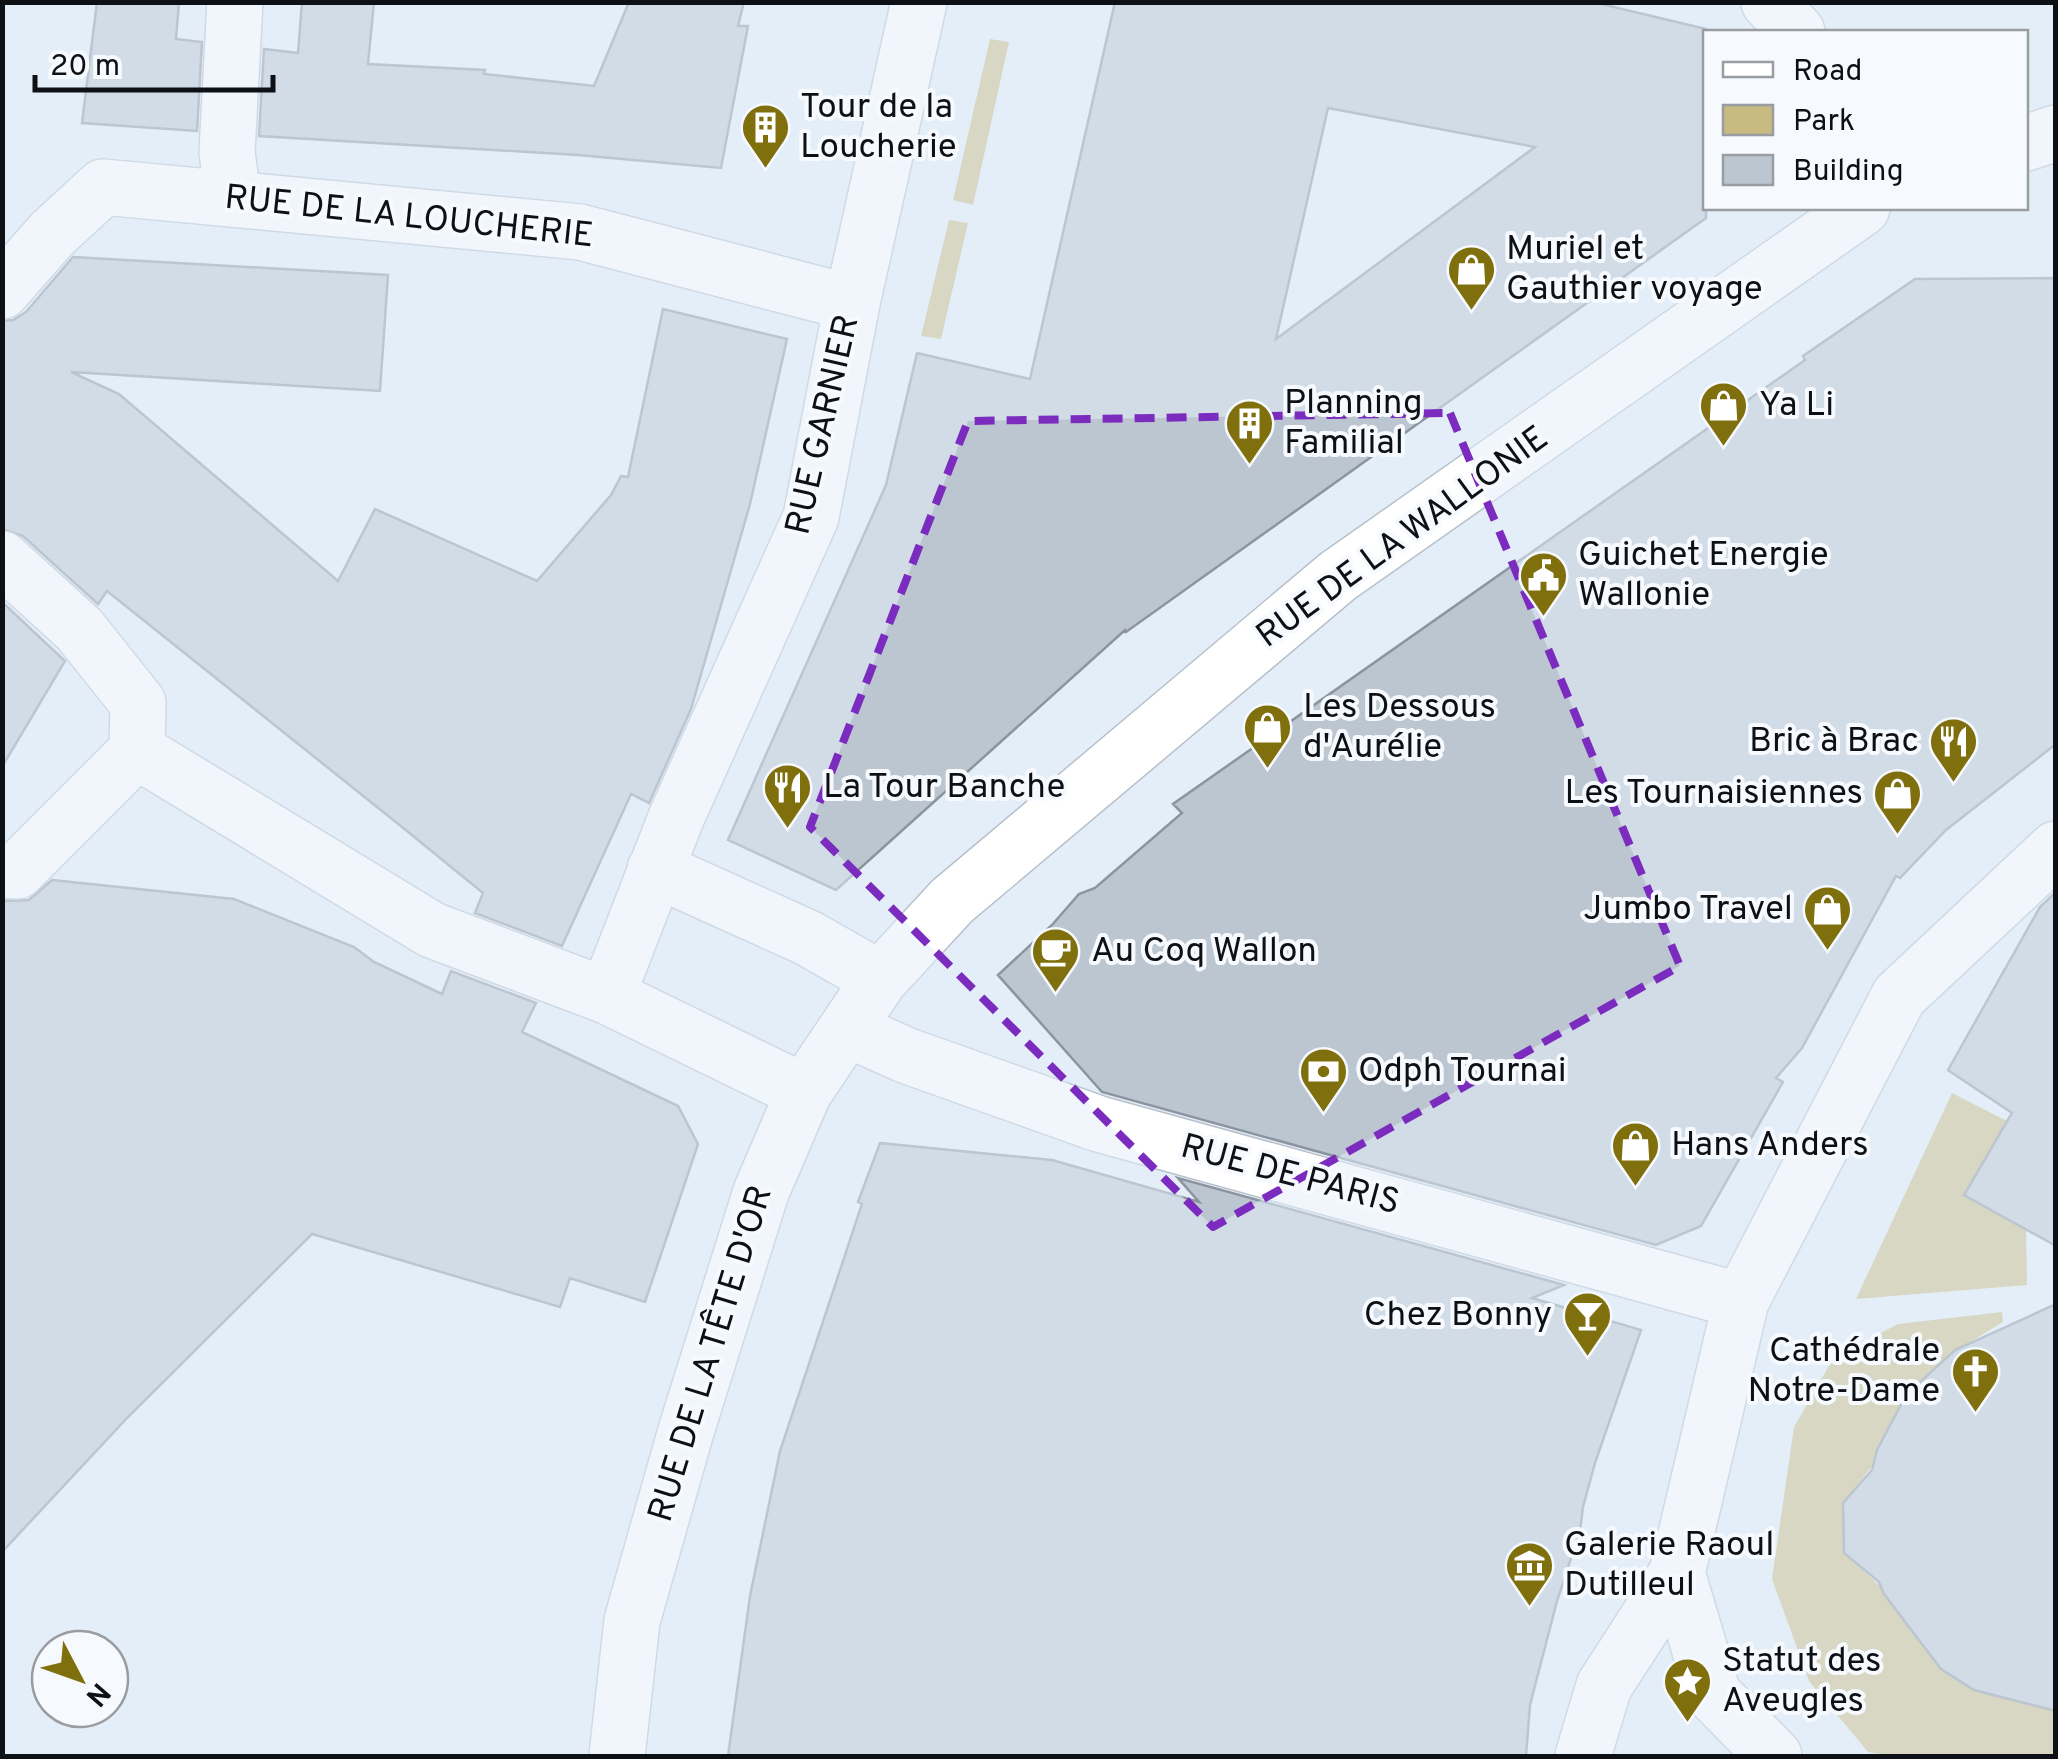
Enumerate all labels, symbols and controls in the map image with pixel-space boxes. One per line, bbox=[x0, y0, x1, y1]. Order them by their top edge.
scale bar bbox=[35, 30, 272, 92]
legend bbox=[1703, 30, 2028, 210]
text: 20 m bbox=[50, 49, 120, 86]
text: Road bbox=[1793, 54, 1862, 91]
place label: Tour de la Loucherie bbox=[800, 86, 957, 170]
building icon: Tour de la Loucherie bbox=[739, 102, 791, 170]
text: Park bbox=[1793, 104, 1855, 141]
text: Building bbox=[1793, 154, 1904, 191]
street label: RUE DE LA LOUCHERIE bbox=[222, 177, 596, 259]
place label: Muriel et Gauthier voyage bbox=[1506, 228, 1763, 312]
shop icon: Muriel et Gauthier voyage bbox=[1445, 244, 1497, 312]
street label: RUE GARNIER bbox=[777, 311, 871, 539]
shop icon: Ya Li bbox=[1698, 380, 1750, 448]
place label: Planning Familial bbox=[1284, 382, 1423, 466]
place label: Ya Li bbox=[1759, 384, 1834, 428]
building icon: Planning Familial bbox=[1223, 398, 1275, 466]
street label: RUE DE LA WALLONIE bbox=[1248, 417, 1558, 659]
place label: Guichet Energie Wallonie bbox=[1578, 534, 1829, 618]
public building icon: Guichet Energie Wallonie bbox=[1517, 550, 1569, 618]
place label: Les Dessous d'Aurélie bbox=[1303, 686, 1496, 770]
shop icon: Les Dessous d'Aurélie bbox=[1242, 702, 1294, 770]
restaurant icon: Bric à Brac bbox=[1928, 716, 1980, 784]
place label: Bric à Brac bbox=[1749, 720, 1919, 764]
restaurant icon: La Tour Banche bbox=[762, 762, 814, 830]
place label: La Tour Banche bbox=[823, 766, 1065, 810]
shop icon: Les Tournaisiennes bbox=[1872, 768, 1924, 836]
place label: Les Tournaisiennes bbox=[1565, 772, 1863, 816]
shop icon: Jumbo Travel bbox=[1802, 884, 1854, 952]
place label: Jumbo Travel bbox=[1583, 888, 1793, 932]
cafe icon: Au Coq Wallon bbox=[1030, 926, 1082, 994]
place label: Au Coq Wallon bbox=[1091, 930, 1317, 974]
bank icon: Odph Tournai bbox=[1297, 1046, 1349, 1114]
place label: Odph Tournai bbox=[1358, 1050, 1567, 1094]
shop icon: Hans Anders bbox=[1610, 1120, 1662, 1188]
place label: Hans Anders bbox=[1671, 1124, 1869, 1168]
street label: RUE DE PARIS bbox=[1176, 1126, 1404, 1226]
street label: RUE DE LA TÊTE D'OR bbox=[639, 1180, 784, 1527]
bar icon: Chez Bonny bbox=[1561, 1290, 1613, 1358]
place label: Chez Bonny bbox=[1364, 1294, 1552, 1338]
place label: Cathédrale Notre-Dame bbox=[1748, 1330, 1940, 1414]
church icon: Cathédrale Notre-Dame bbox=[1949, 1346, 2001, 1414]
place label: Galerie Raoul Dutilleul bbox=[1564, 1524, 1775, 1608]
museum icon: Galerie Raoul Dutilleul bbox=[1503, 1540, 1555, 1608]
north arrow bbox=[30, 1629, 130, 1729]
place label: Statut des Aveugles bbox=[1722, 1640, 1881, 1724]
place icon: Statut des Aveugles bbox=[1661, 1656, 1713, 1724]
text: N bbox=[76, 1674, 117, 1713]

